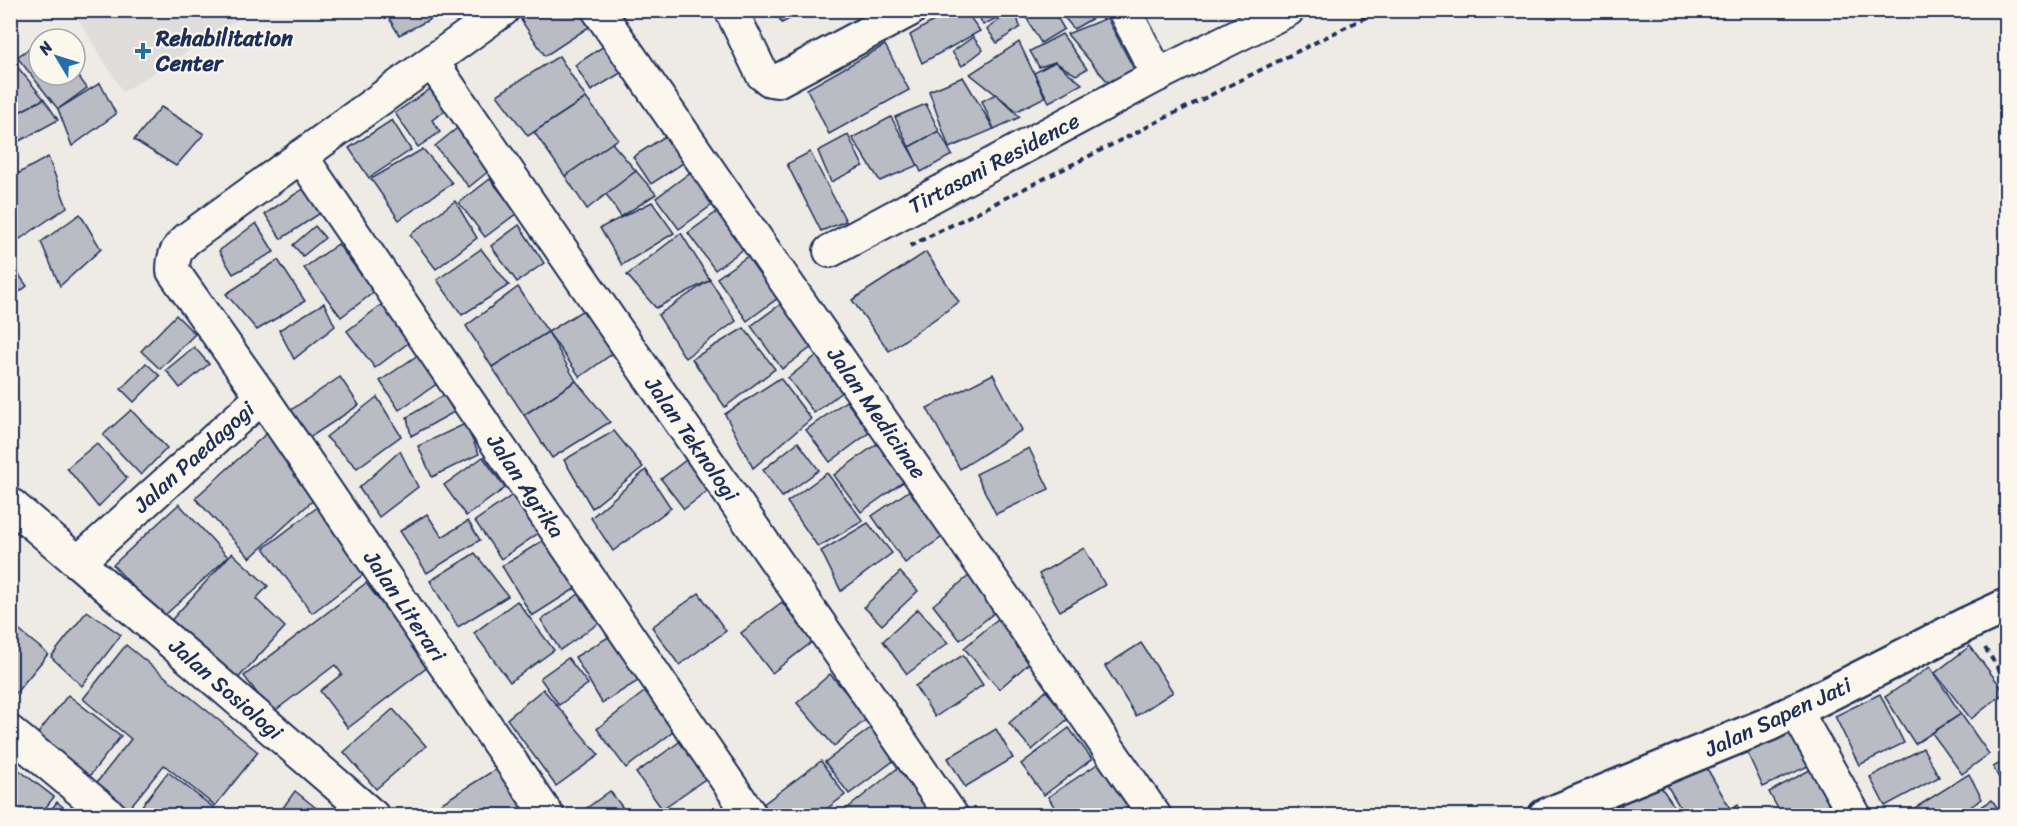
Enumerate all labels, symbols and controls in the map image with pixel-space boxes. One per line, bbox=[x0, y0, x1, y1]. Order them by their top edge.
place label: Rehabilitation Center bbox=[155, 19, 293, 83]
north arrow bbox=[27, 27, 87, 87]
text: N bbox=[30, 34, 61, 62]
marker: Rehabilitation Center bbox=[134, 42, 152, 60]
street label: Tirtasani Residence bbox=[901, 101, 1087, 225]
street label: Jalan Medicinae bbox=[816, 338, 937, 488]
street label: Jalan Teknologi bbox=[634, 367, 750, 511]
street label: Jalan Paedagogi bbox=[123, 391, 265, 523]
street label: Jalan Agrika bbox=[476, 425, 576, 546]
street label: Jalan Literari bbox=[353, 541, 457, 671]
street label: Jalan Sosiologi bbox=[159, 627, 293, 751]
street label: Jalan Sapen Jati bbox=[1697, 665, 1859, 769]

